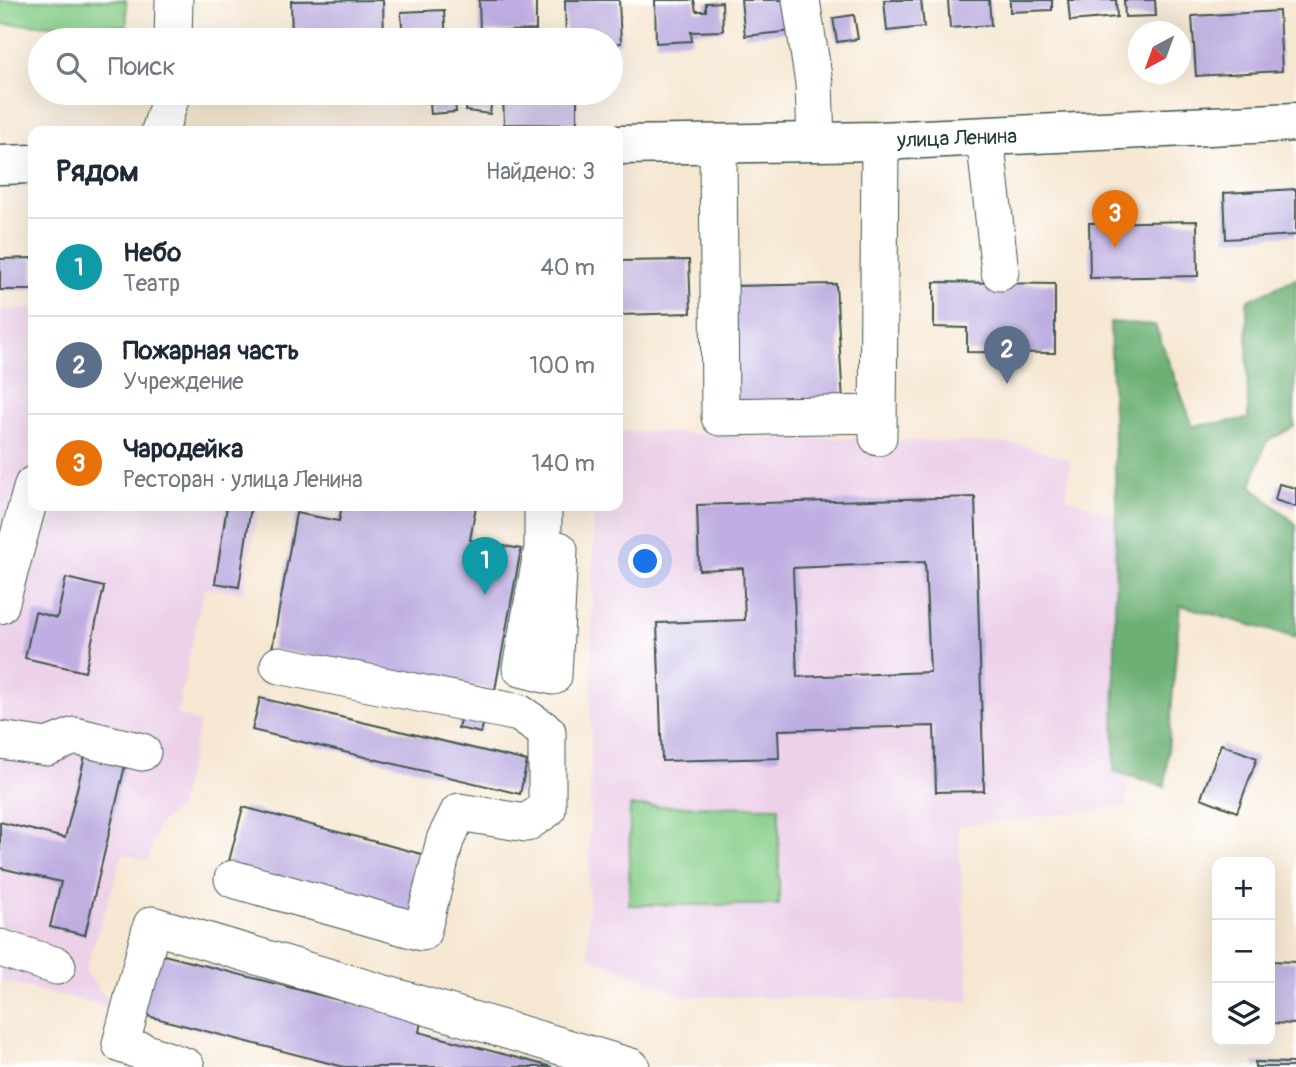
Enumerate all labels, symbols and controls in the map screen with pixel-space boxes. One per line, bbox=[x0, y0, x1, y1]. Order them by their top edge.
north arrow bbox=[1128, 21, 1191, 84]
search box bbox=[28, 28, 623, 105]
icon: search bbox=[52, 48, 90, 86]
text: Поиск bbox=[108, 51, 176, 83]
street label: улица Ленина bbox=[896, 123, 1017, 154]
text: Рядом bbox=[56, 153, 139, 190]
text: Найдено: 3 bbox=[486, 157, 595, 186]
pin: 3 bbox=[1092, 190, 1138, 248]
text: Небо bbox=[123, 237, 181, 269]
text: 1 bbox=[75, 253, 84, 282]
text: 40 m bbox=[541, 253, 595, 282]
text: Театр bbox=[123, 269, 180, 298]
pin: 2 bbox=[984, 326, 1030, 384]
text: Пожарная часть bbox=[123, 335, 299, 367]
text: 2 bbox=[73, 351, 85, 380]
text: 100 m bbox=[529, 351, 595, 380]
text: Учреждение bbox=[123, 367, 244, 396]
text: Чародейка bbox=[123, 433, 243, 465]
text: 3 bbox=[73, 449, 85, 478]
text: 140 m bbox=[532, 449, 595, 478]
text: Ресторан · улица Ленина bbox=[123, 465, 363, 494]
pin: 1 bbox=[462, 537, 508, 595]
your location bbox=[628, 544, 662, 578]
map controls bbox=[1212, 857, 1275, 1046]
button: + bbox=[1212, 857, 1275, 920]
button: − bbox=[1212, 920, 1275, 983]
button: layers bbox=[1212, 983, 1275, 1046]

